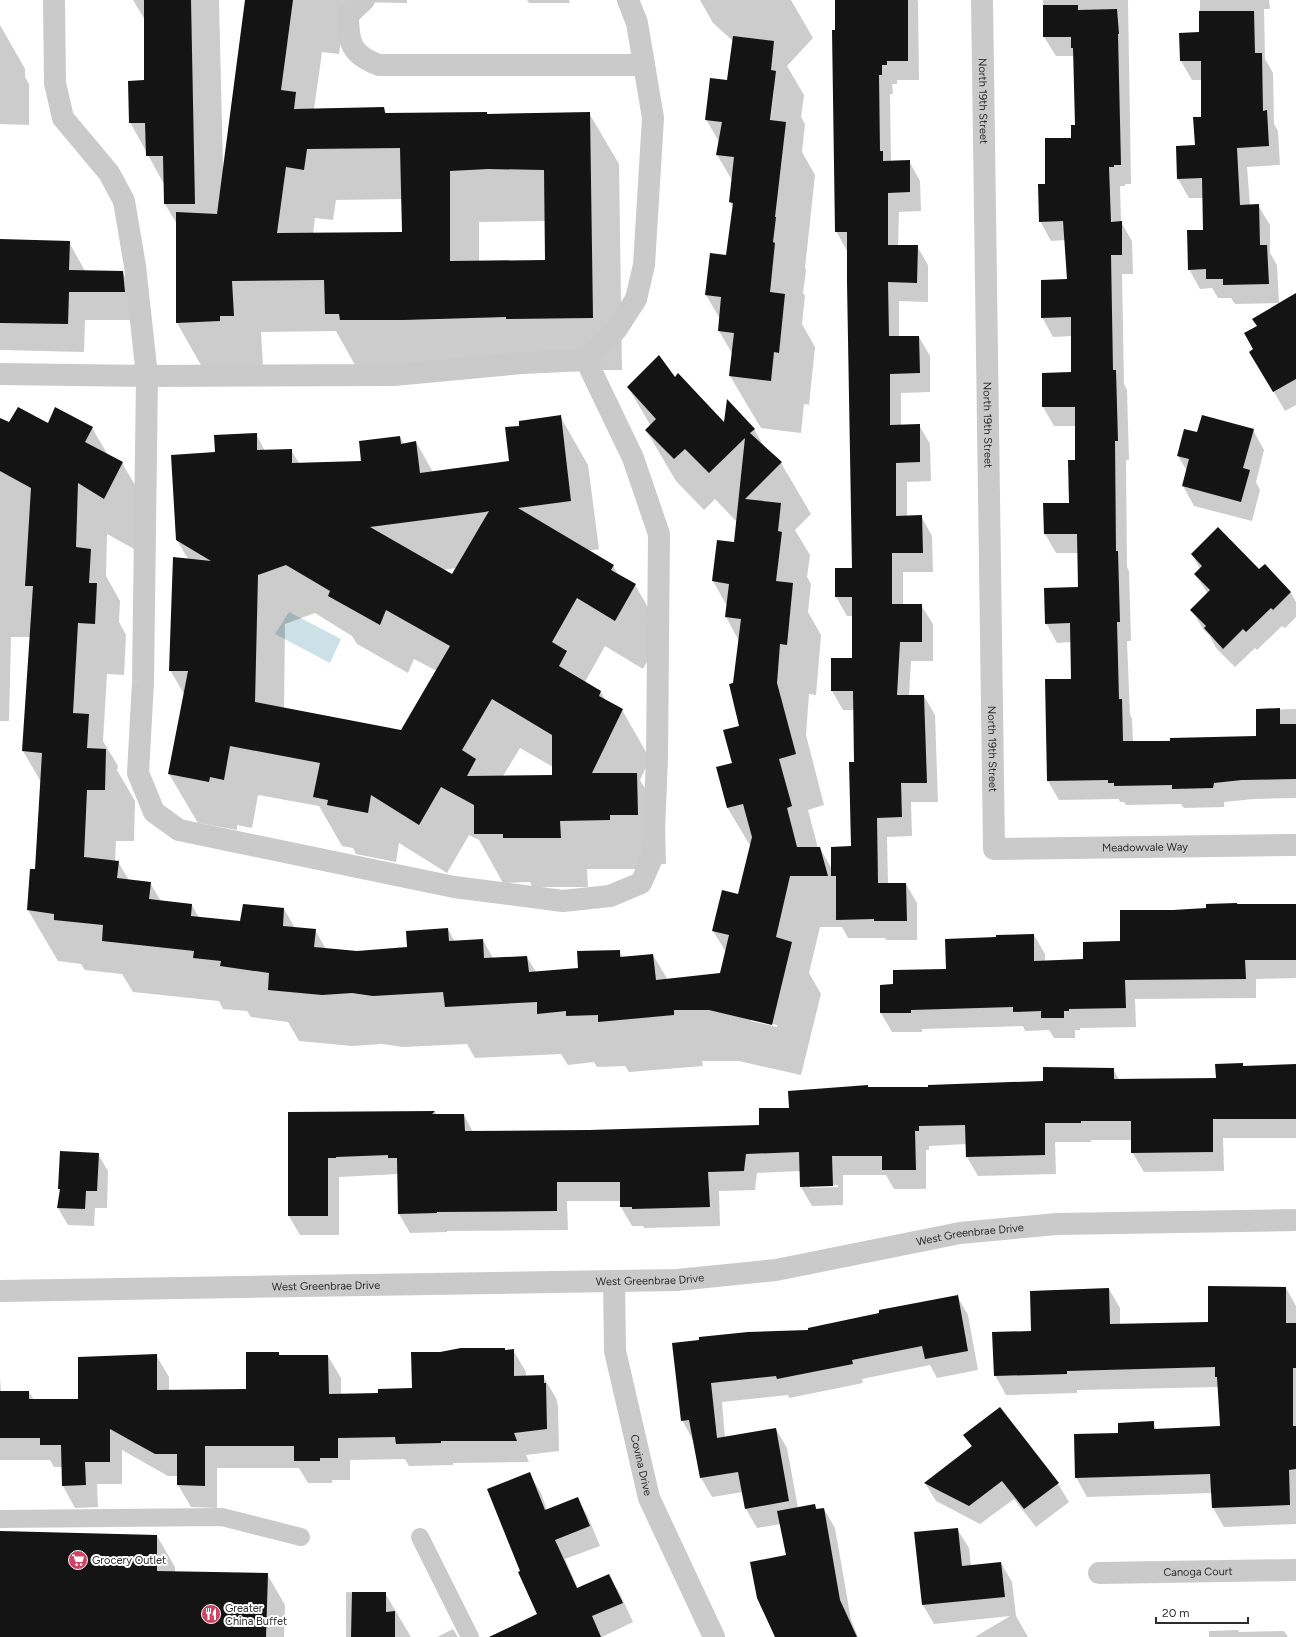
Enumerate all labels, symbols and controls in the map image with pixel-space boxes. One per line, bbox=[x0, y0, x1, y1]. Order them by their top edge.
street label: North 19th Street bbox=[976, 58, 990, 144]
street label: North 19th Street bbox=[980, 382, 995, 468]
street label: North 19th Street bbox=[985, 706, 999, 792]
street label: Meadowvale Way bbox=[1102, 840, 1188, 855]
street label: West Greenbrae Drive bbox=[915, 1221, 1024, 1249]
street label: West Greenbrae Drive bbox=[596, 1271, 705, 1288]
street label: West Greenbrae Drive bbox=[272, 1279, 380, 1294]
street label: Covina Drive bbox=[628, 1433, 654, 1497]
supermarket icon: Grocery Outlet bbox=[67, 1549, 89, 1571]
place label: Grocery Outlet bbox=[92, 1554, 166, 1567]
street label: Canoga Court bbox=[1163, 1565, 1233, 1579]
scale bar bbox=[1156, 1599, 1248, 1625]
place label: Greater China Buffet bbox=[225, 1602, 287, 1628]
restaurant icon: Greater China Buffet bbox=[200, 1603, 222, 1625]
text: 20 m bbox=[1162, 1606, 1190, 1620]

